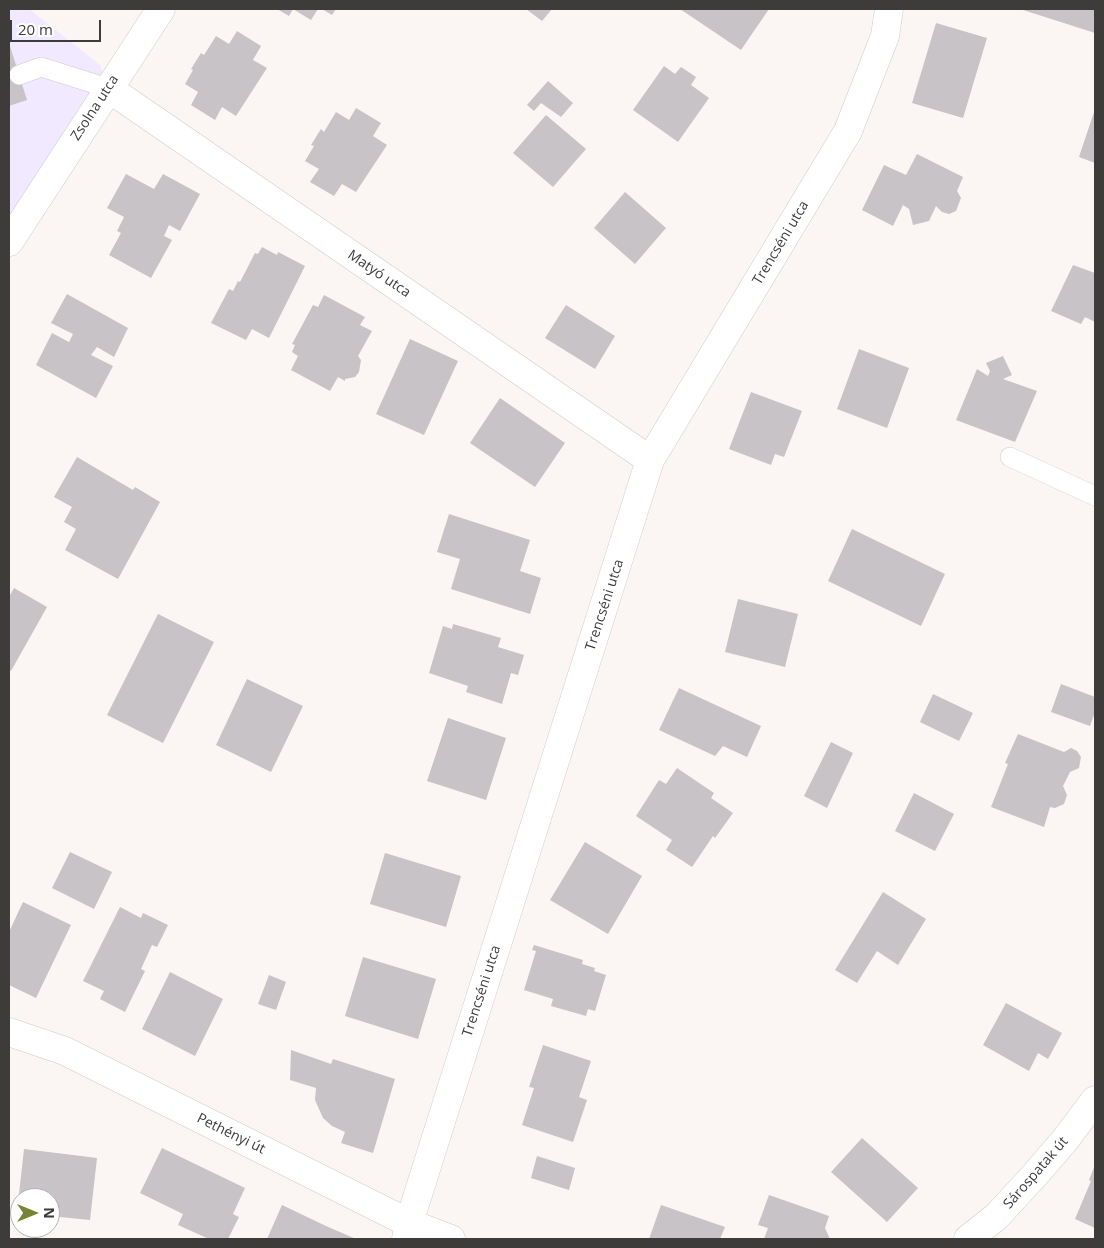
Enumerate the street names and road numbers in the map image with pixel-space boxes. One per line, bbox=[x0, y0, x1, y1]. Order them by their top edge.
street label: Zsolna utca bbox=[68, 72, 122, 144]
street label: Trencséni utca bbox=[749, 198, 813, 288]
street label: Matyó utca bbox=[344, 247, 414, 301]
street label: Trencséni utca bbox=[582, 557, 628, 653]
street label: Trencséni utca bbox=[459, 943, 505, 1039]
street label: Pethényi út bbox=[194, 1110, 268, 1158]
street label: Sárospatak út bbox=[1000, 1134, 1072, 1212]

